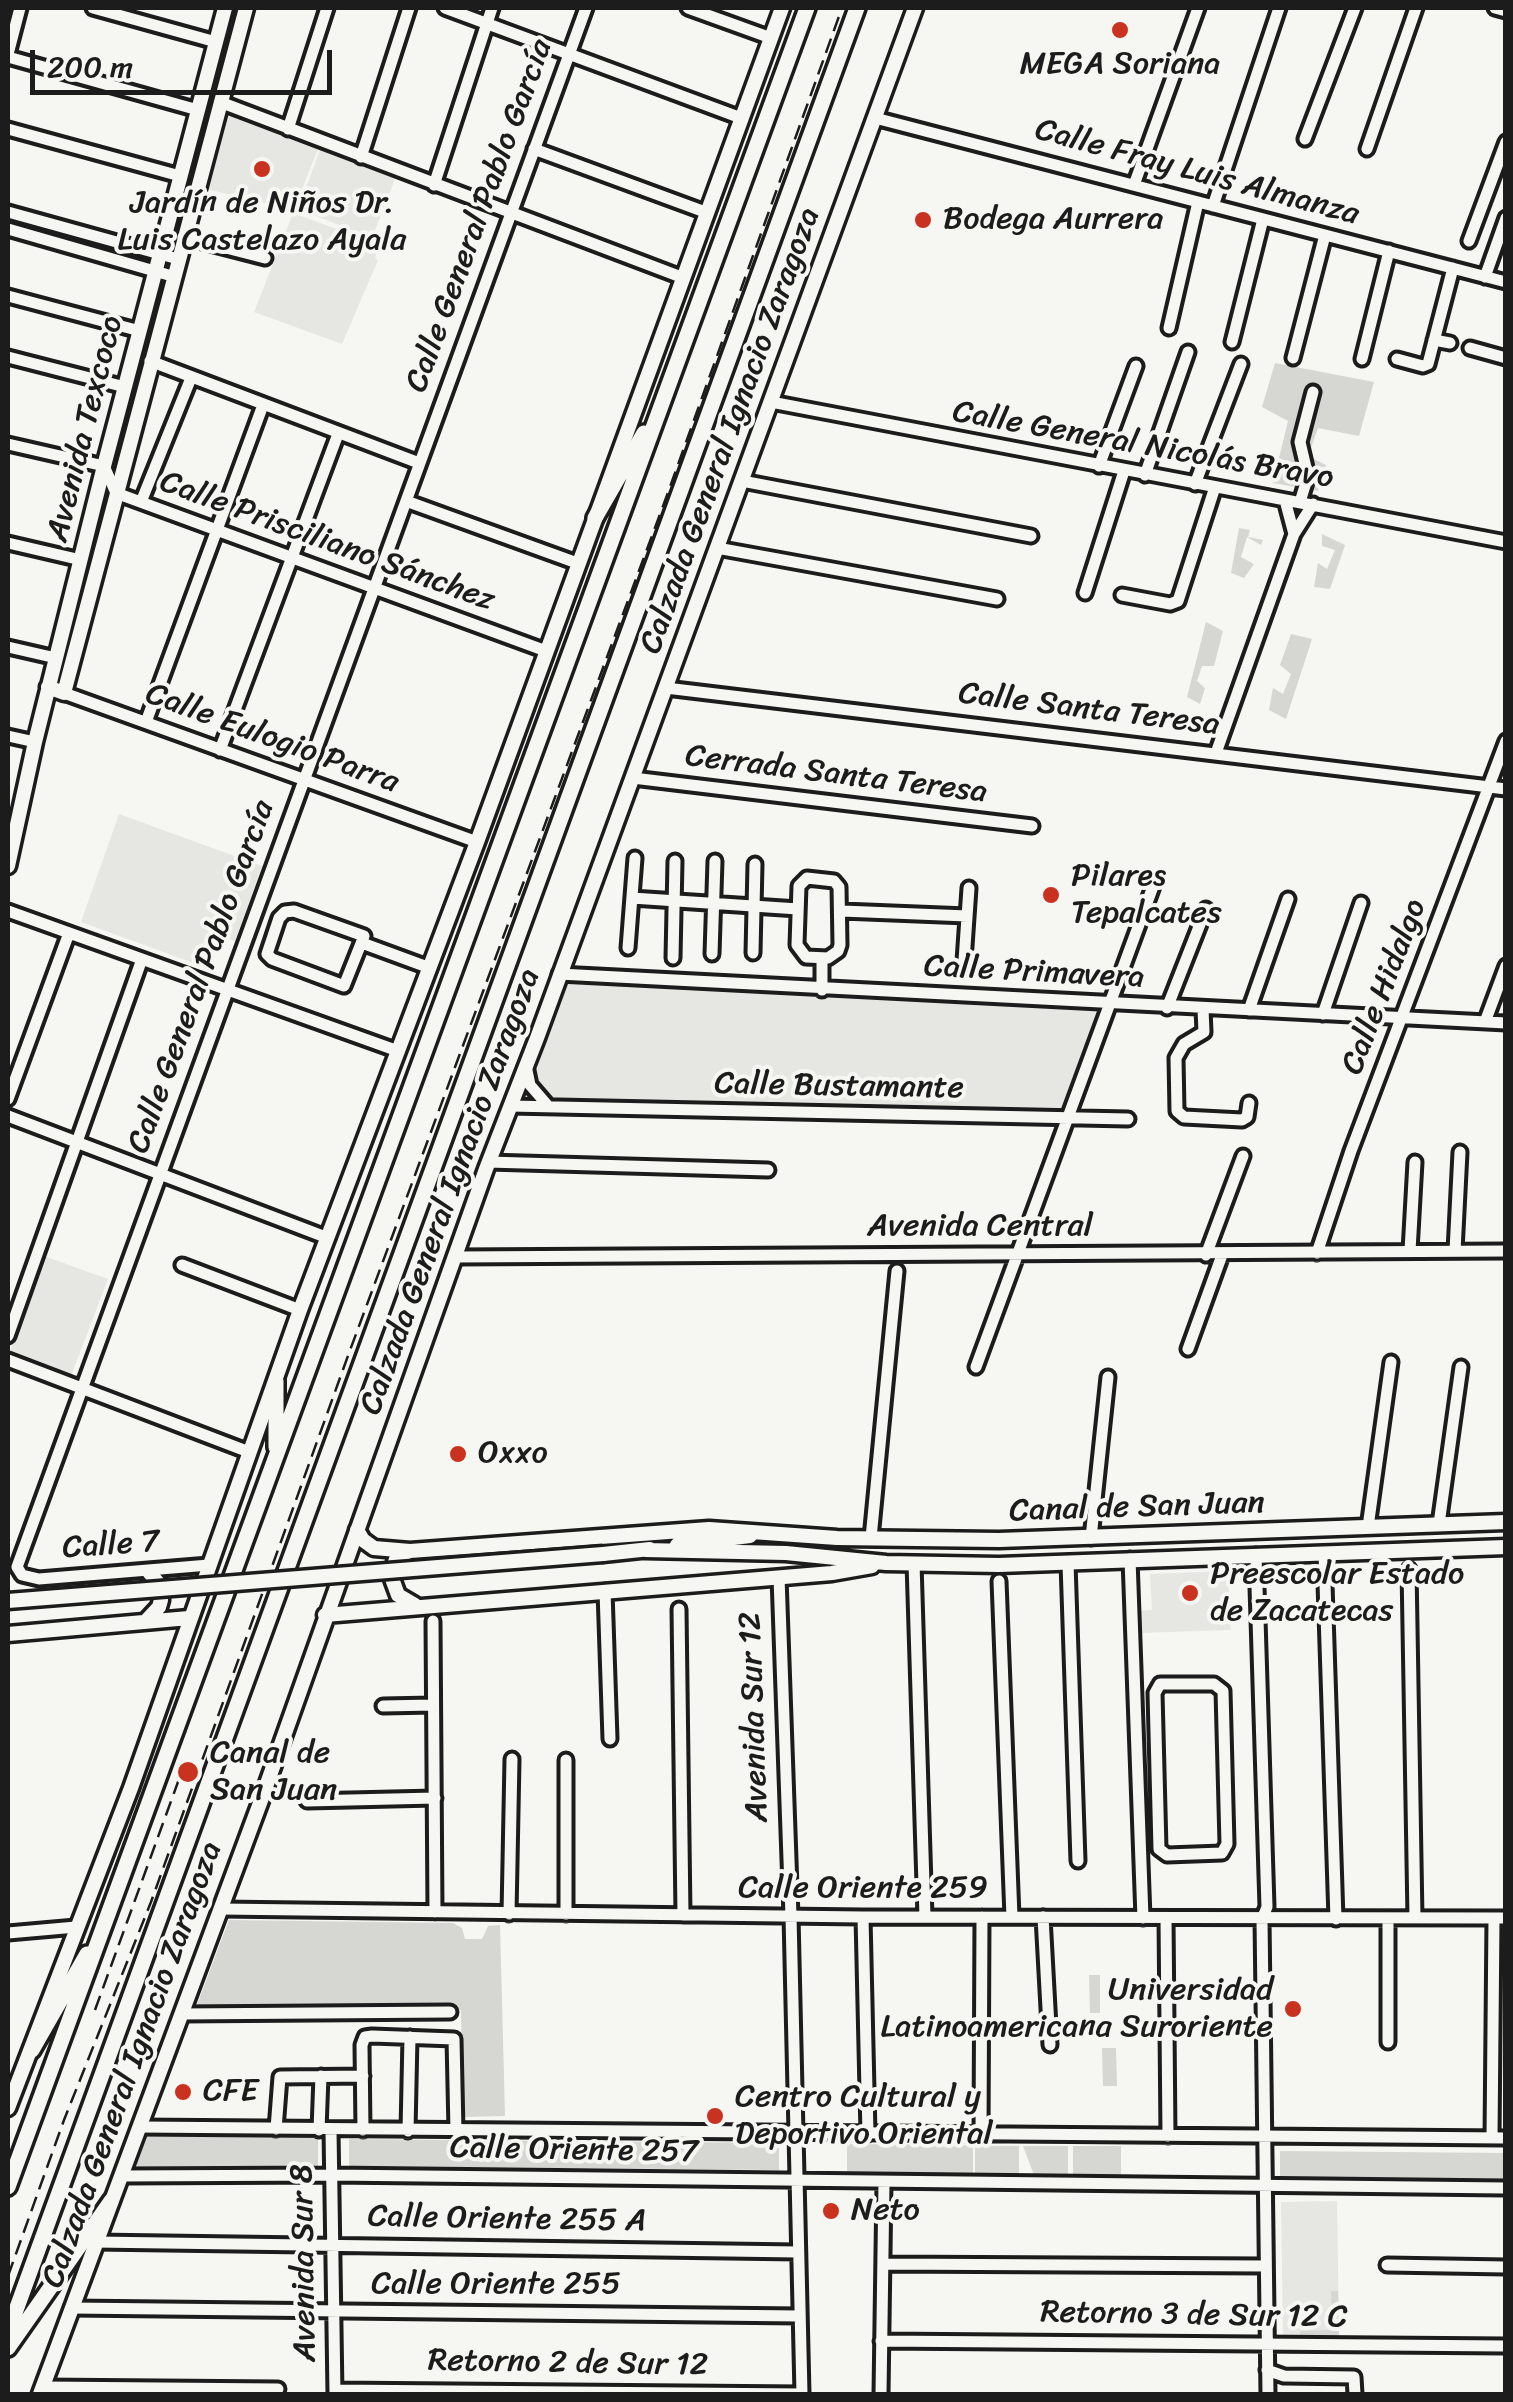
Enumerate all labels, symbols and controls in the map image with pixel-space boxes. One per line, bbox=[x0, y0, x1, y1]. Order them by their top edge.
marker: MEGA Soriana bbox=[1109, 19, 1131, 41]
scale bar bbox=[35, 30, 338, 92]
street label: Calle General Pablo García bbox=[398, 34, 562, 398]
text: 200 m bbox=[47, 40, 133, 94]
place label: MEGA Soriana bbox=[1020, 46, 1220, 84]
street label: Calle Fray Luis Almanza bbox=[1031, 111, 1363, 235]
marker: Jardín de Niños Dr. Luis Castelazo Ayala bbox=[251, 158, 273, 180]
place label: Jardín de Niños Dr. Luis Castelazo Ayala bbox=[118, 185, 406, 260]
place label: Bodega Aurrera bbox=[943, 201, 1163, 239]
street label: Calzada General Ignacio Zaragoza bbox=[632, 203, 830, 659]
marker: Bodega Aurrera bbox=[912, 209, 934, 231]
street label: Avenida Texcoco bbox=[39, 312, 133, 546]
street label: Calle General Nicolás Bravo bbox=[950, 394, 1336, 498]
street label: Calle Prisciliano Sánchez bbox=[154, 463, 500, 621]
street label: Calle Eulogio Parra bbox=[140, 675, 404, 803]
street label: Calle Santa Teresa bbox=[956, 675, 1222, 745]
street label: Cerrada Santa Teresa bbox=[683, 737, 989, 813]
street label: Calle General Pablo García bbox=[120, 795, 284, 1159]
place label: Pilares Tepalcates bbox=[1071, 858, 1222, 933]
marker: Pilares Tepalcates bbox=[1040, 884, 1062, 906]
street label: Calle Hidalgo bbox=[1334, 894, 1436, 1080]
street label: Calle Primavera bbox=[923, 948, 1145, 998]
street label: Calzada General Ignacio Zaragoza bbox=[352, 964, 550, 1420]
street label: Calle Bustamante bbox=[714, 1066, 964, 1108]
street label: Avenida Central bbox=[867, 1208, 1093, 1246]
place label: Oxxo bbox=[478, 1435, 548, 1473]
marker: Oxxo bbox=[447, 1443, 469, 1465]
street label: Canal de San Juan bbox=[1009, 1484, 1265, 1532]
street label: Calle 7 bbox=[61, 1523, 161, 1569]
place label: Preescolar Estado de Zacatecas bbox=[1210, 1556, 1464, 1631]
marker: Preescolar Estado de Zacatecas bbox=[1179, 1582, 1201, 1604]
street label: Avenida Sur 12 bbox=[732, 1611, 778, 1823]
place label: Canal de San Juan bbox=[210, 1735, 337, 1810]
marker: Canal de San Juan bbox=[175, 1759, 201, 1785]
street label: Calzada General Ignacio Zaragoza bbox=[34, 1837, 232, 2293]
street label: Calle Oriente 259 bbox=[738, 1870, 988, 1908]
place label: Universidad Latinoamericana Suroriente bbox=[881, 1972, 1273, 2047]
marker: Universidad Latinoamericana Suroriente bbox=[1282, 1998, 1304, 2020]
place label: CFE bbox=[203, 2073, 258, 2111]
place label: Centro Cultural y Deportivo Oriental bbox=[735, 2079, 993, 2154]
marker: CFE bbox=[172, 2081, 194, 2103]
marker: Centro Cultural y Deportivo Oriental bbox=[704, 2105, 726, 2127]
street label: Calle Oriente 257 bbox=[450, 2130, 698, 2172]
street label: Avenida Sur 8 bbox=[284, 2164, 326, 2362]
place label: Neto bbox=[851, 2192, 920, 2230]
street label: Calle Oriente 255 A bbox=[367, 2198, 647, 2242]
marker: Neto bbox=[820, 2200, 842, 2222]
street label: Calle Oriente 255 bbox=[371, 2266, 621, 2304]
street label: Retorno 3 de Sur 12 C bbox=[1040, 2294, 1348, 2338]
street label: Retorno 2 de Sur 12 bbox=[428, 2342, 708, 2386]

